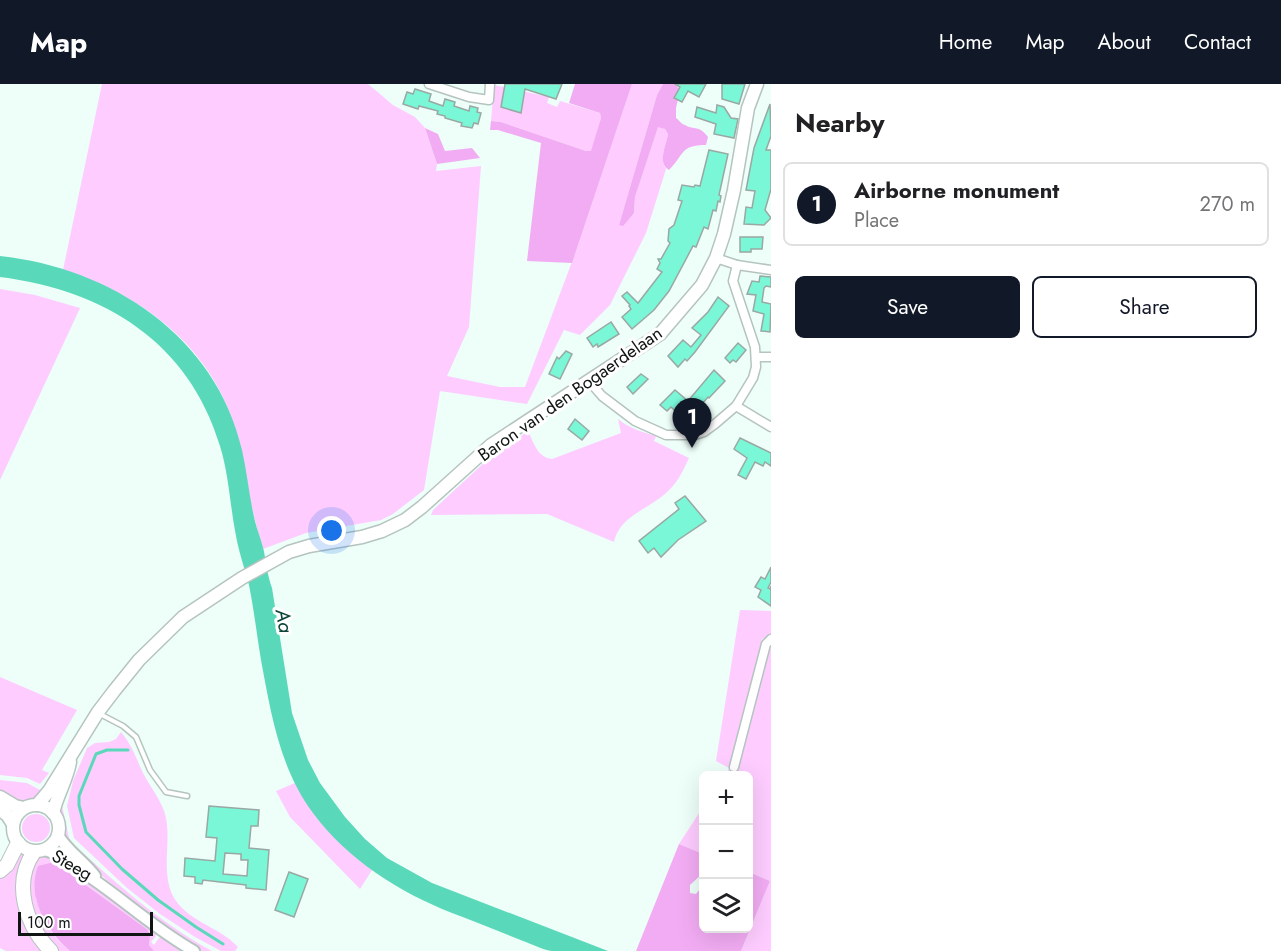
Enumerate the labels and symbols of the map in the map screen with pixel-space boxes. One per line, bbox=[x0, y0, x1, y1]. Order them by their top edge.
street label: Baron van den Bogaerdelaan bbox=[473, 320, 667, 468]
pin: 1 bbox=[672, 398, 712, 448]
your location bbox=[317, 516, 346, 545]
water label: Aa bbox=[267, 606, 300, 635]
street label: Steeg bbox=[47, 843, 97, 887]
scale bar bbox=[18, 909, 153, 936]

